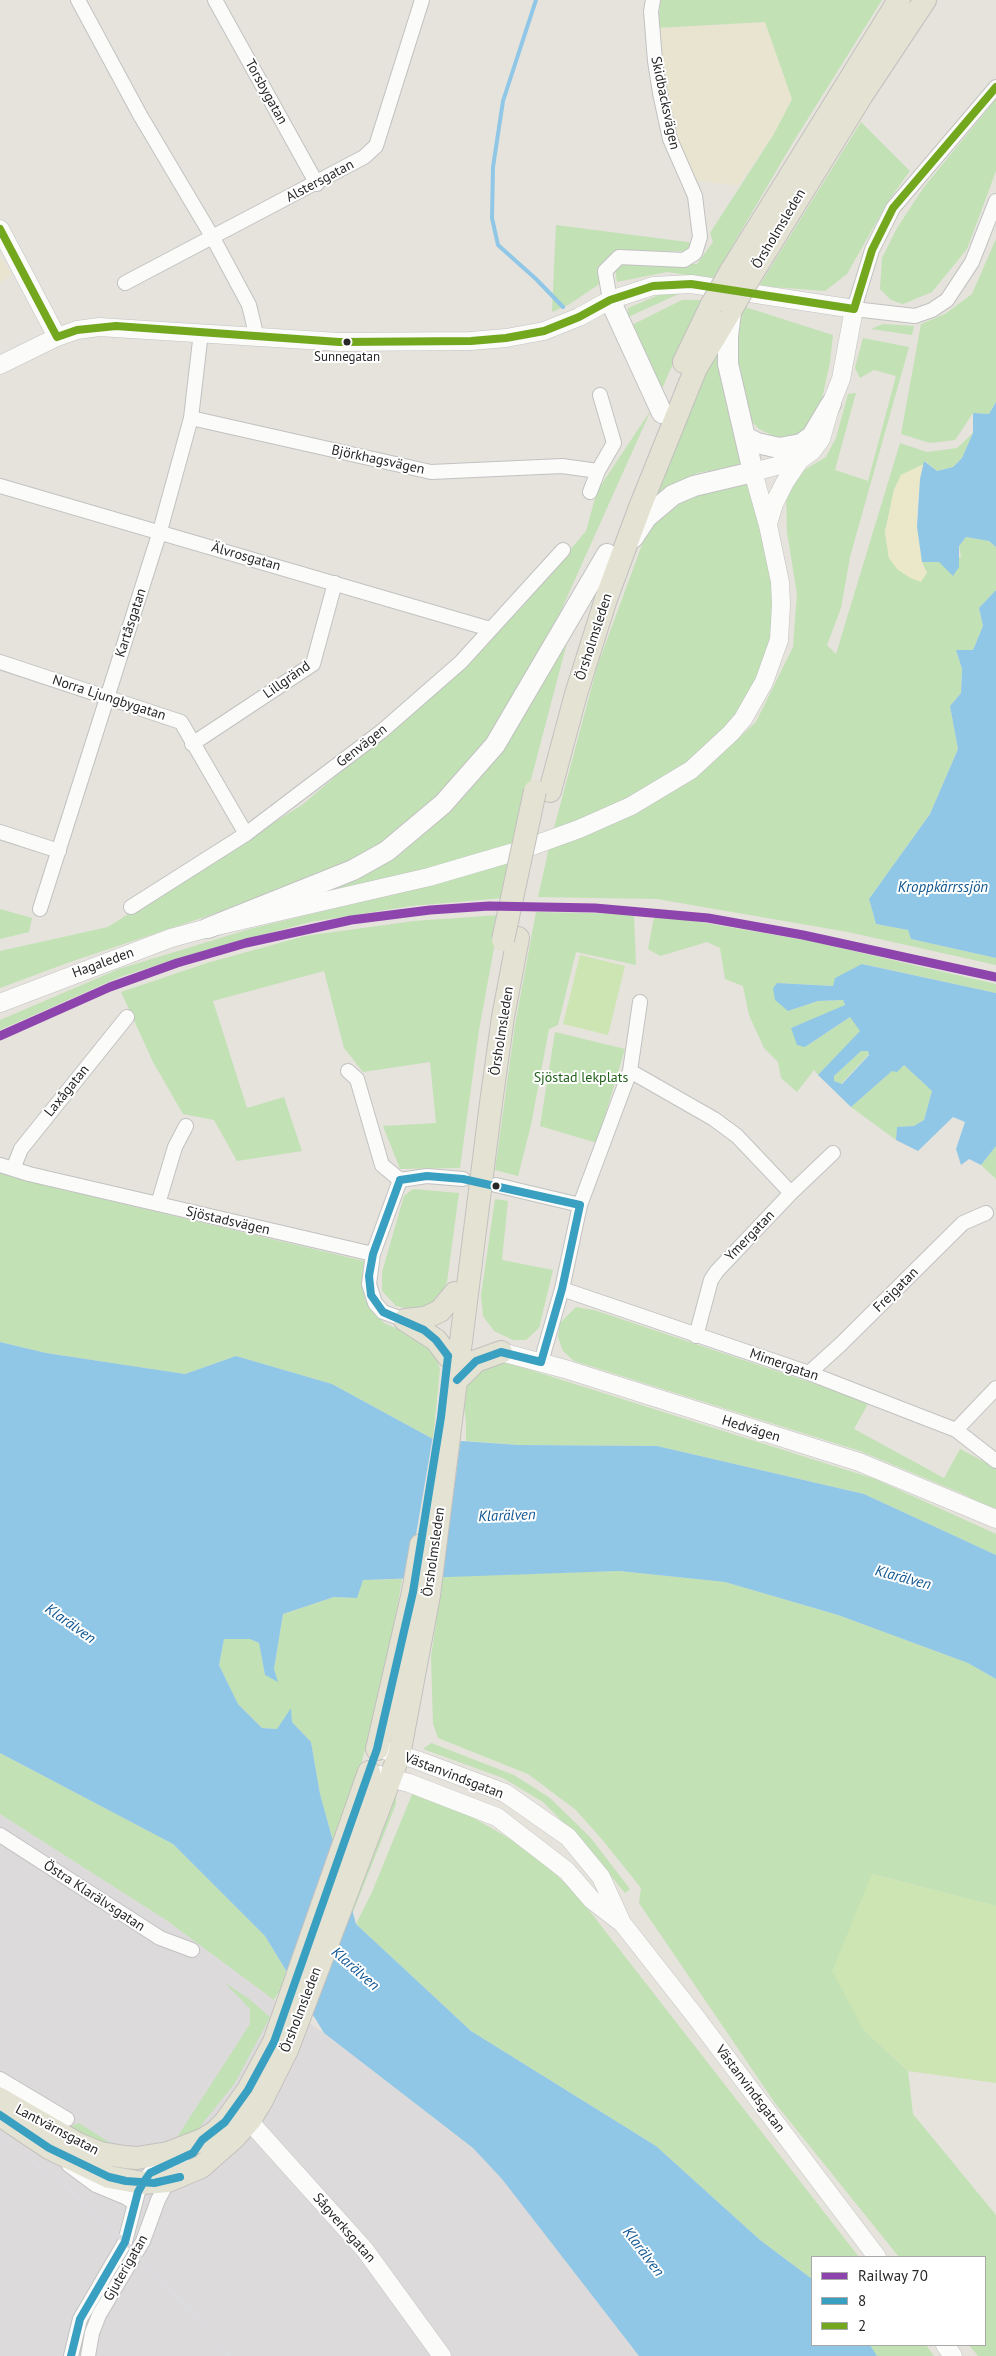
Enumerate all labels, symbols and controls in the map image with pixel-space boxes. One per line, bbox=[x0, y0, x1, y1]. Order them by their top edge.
street label: Skidbacksvägen bbox=[647, 55, 683, 151]
street label: Torsbygatan bbox=[241, 57, 291, 127]
street label: Alstersgatan bbox=[283, 156, 357, 206]
street label: Örsholmsleden bbox=[749, 186, 809, 272]
marker: Sunnegatan bbox=[342, 337, 352, 347]
place label: Sunnegatan bbox=[314, 349, 380, 365]
street label: Björkhagsvägen bbox=[330, 442, 426, 478]
street label: Älvrosgatan bbox=[210, 539, 282, 575]
street label: Kartåsgatan bbox=[112, 586, 150, 660]
street label: Örsholmsleden bbox=[572, 591, 616, 683]
street label: Lillgränd bbox=[260, 658, 314, 702]
street label: Norra Ljungbygatan bbox=[50, 672, 168, 724]
street label: Genvägen bbox=[333, 721, 391, 771]
water label: Kroppkärrssjön bbox=[898, 879, 988, 897]
street label: Hagaleden bbox=[70, 944, 136, 982]
street label: Örsholmsleden bbox=[487, 985, 517, 1077]
street label: Laxågatan bbox=[41, 1062, 93, 1120]
park label: Sjöstad lekplats bbox=[534, 1070, 628, 1086]
unlabelled marker bbox=[491, 1181, 501, 1191]
street label: Sjöstadsvägen bbox=[184, 1203, 272, 1239]
street label: Ymergatan bbox=[722, 1207, 778, 1265]
street label: Frejgatan bbox=[870, 1264, 922, 1316]
street label: Mimergatan bbox=[747, 1345, 821, 1385]
street label: Hedvägen bbox=[720, 1412, 782, 1446]
street label: Örsholmsleden bbox=[419, 1506, 449, 1598]
water label: Klarälven bbox=[478, 1506, 536, 1526]
water label: Klarälven bbox=[873, 1562, 933, 1594]
water label: Klarälven bbox=[41, 1600, 99, 1648]
street label: Västanvindsgatan bbox=[402, 1749, 506, 1803]
street label: Östra Klarälvsgatan bbox=[40, 1857, 148, 1935]
water label: Klarälven bbox=[327, 1943, 383, 1995]
street label: Örsholmsleden bbox=[277, 1965, 325, 2055]
street label: Västanvindsgatan bbox=[712, 2042, 788, 2136]
street label: Lantvärnsgatan bbox=[12, 2101, 102, 2159]
street label: Sågverksgatan bbox=[309, 2190, 379, 2266]
water label: Klarälven bbox=[619, 2224, 667, 2280]
street label: Gjuterigatan bbox=[100, 2232, 152, 2304]
legend bbox=[811, 2256, 986, 2346]
text: Railway 70 bbox=[858, 2266, 928, 2285]
text: 8 bbox=[858, 2291, 866, 2310]
text: 2 bbox=[858, 2316, 866, 2335]

